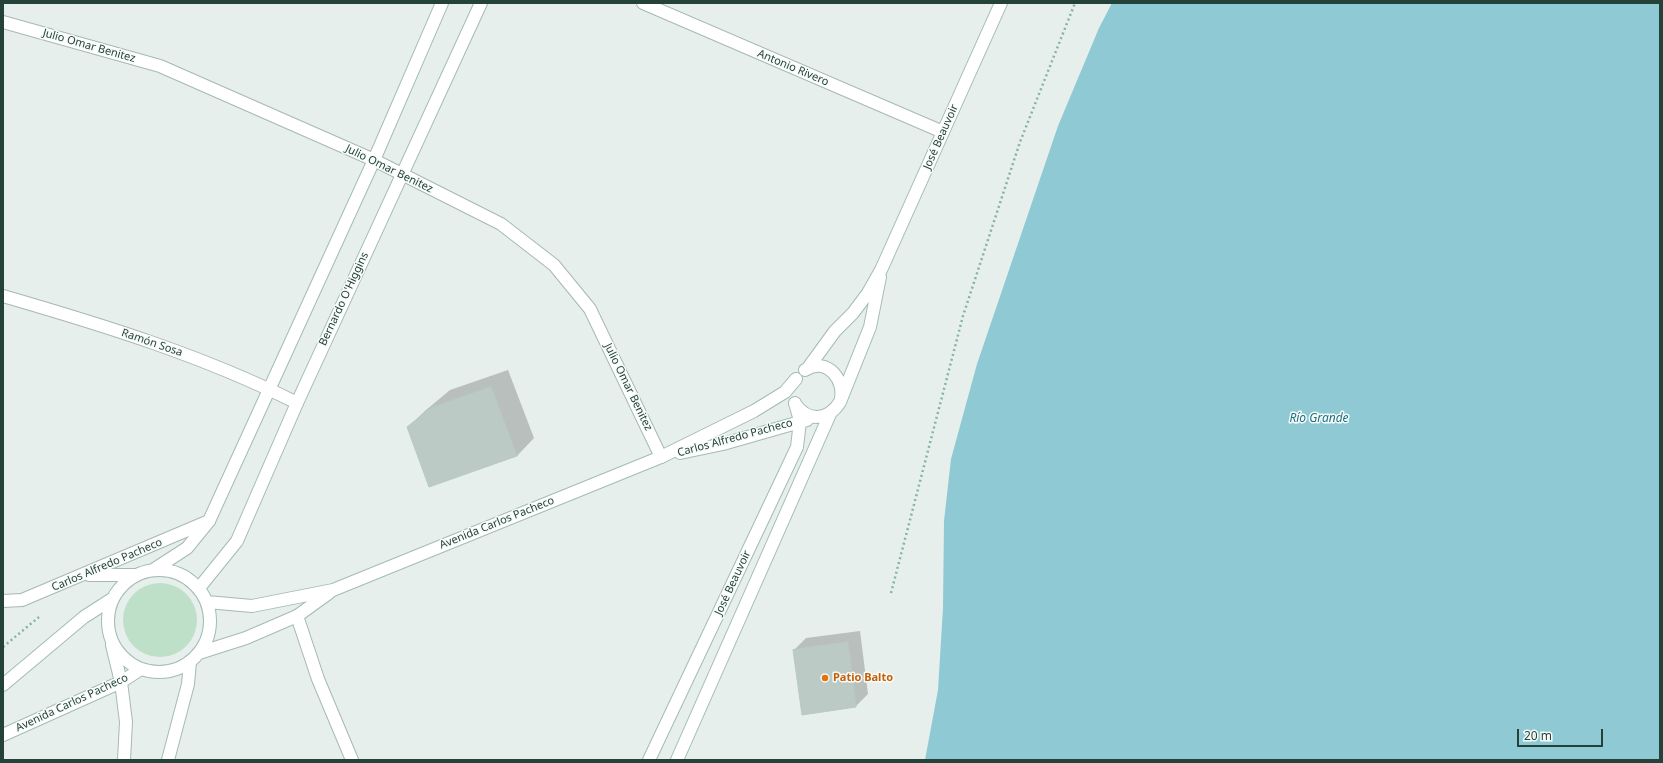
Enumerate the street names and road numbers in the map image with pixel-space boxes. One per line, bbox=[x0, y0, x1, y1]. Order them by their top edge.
street label: Julio Omar Benitez bbox=[41, 26, 137, 66]
street label: Antonio Rivero bbox=[755, 47, 831, 89]
street label: José Beauvoir bbox=[921, 102, 961, 172]
street label: Julio Omar Benitez bbox=[343, 142, 435, 196]
street label: Bernardo O'Higgins bbox=[316, 250, 372, 348]
street label: Ramón Sosa bbox=[120, 326, 184, 360]
street label: Julio Omar Benitez bbox=[601, 341, 655, 433]
street label: Carlos Alfredo Pacheco bbox=[676, 416, 794, 460]
street label: Avenida Carlos Pacheco bbox=[438, 494, 556, 552]
street label: Carlos Alfredo Pacheco bbox=[50, 536, 164, 594]
street label: José Beauvoir bbox=[712, 549, 754, 617]
street label: Avenida Carlos Pacheco bbox=[14, 671, 130, 735]

